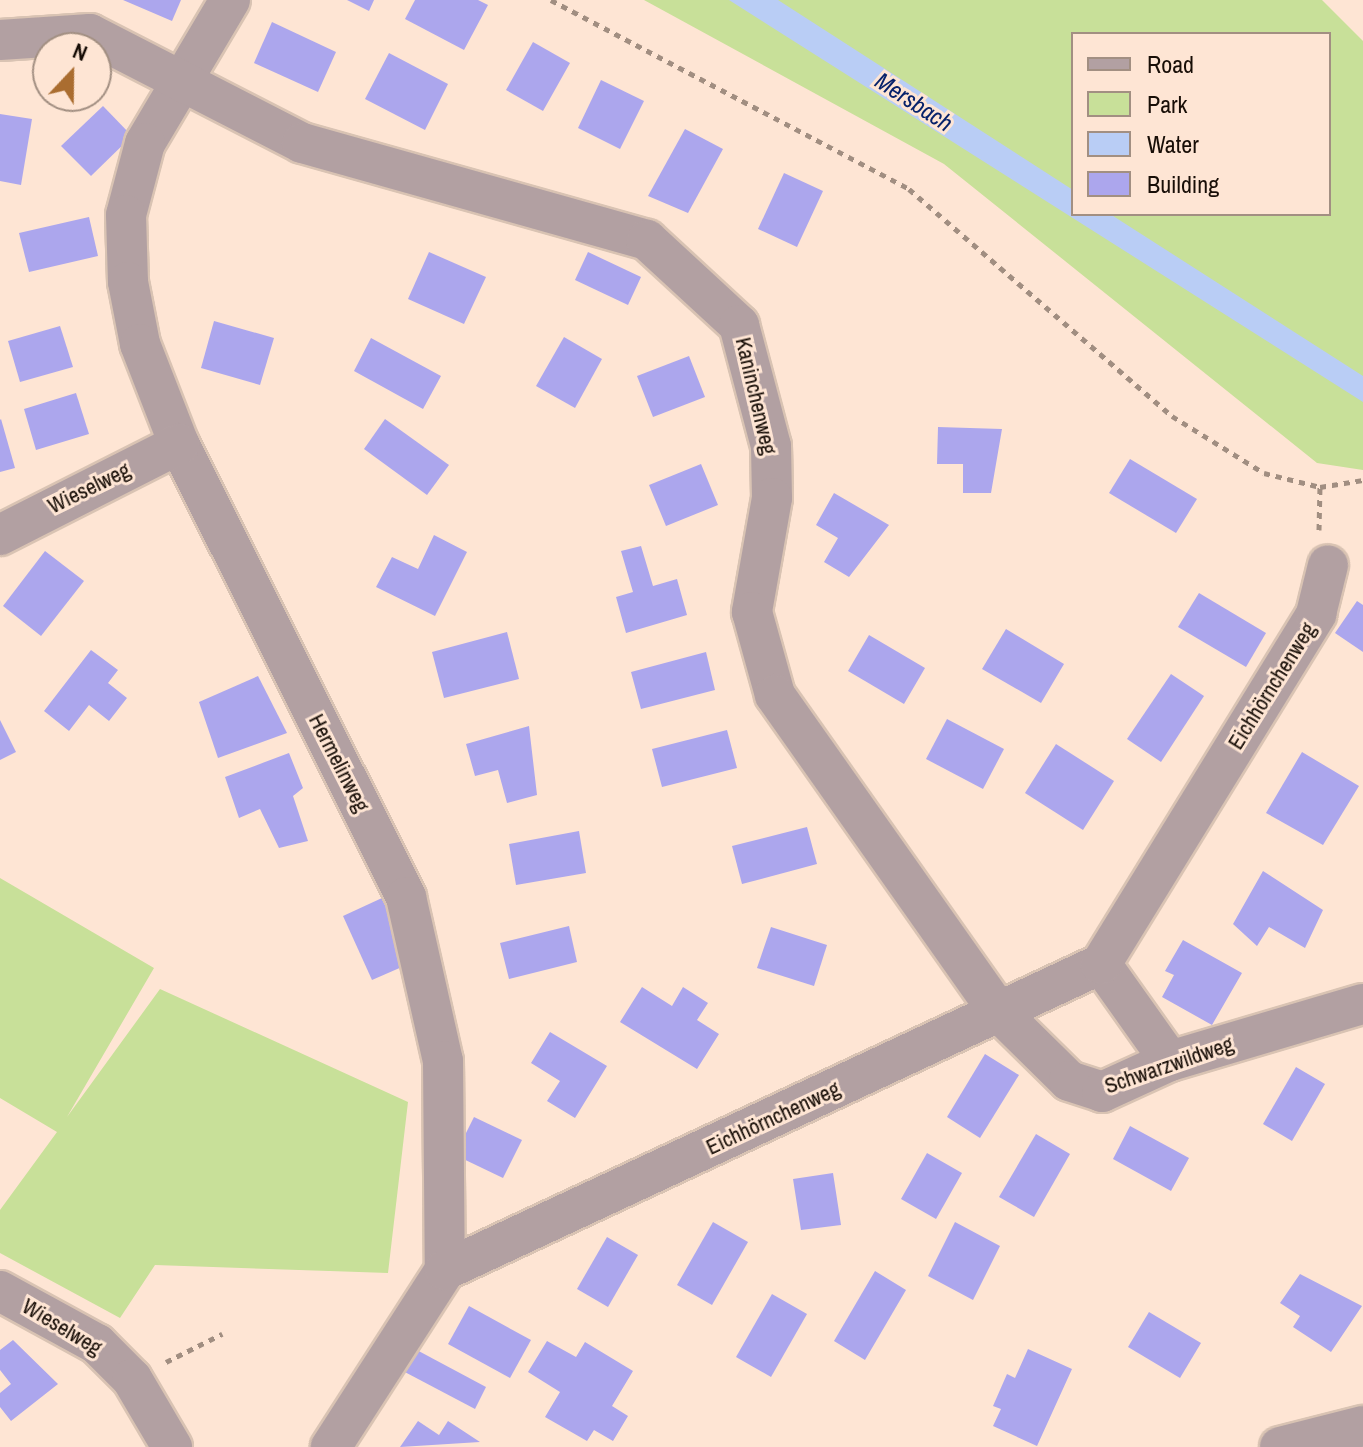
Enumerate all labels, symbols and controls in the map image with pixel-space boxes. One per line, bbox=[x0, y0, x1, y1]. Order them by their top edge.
north arrow bbox=[32, 32, 112, 112]
legend bbox=[1071, 32, 1331, 216]
text: N bbox=[69, 35, 92, 68]
text: Road bbox=[1147, 48, 1194, 80]
water label: Mersbach bbox=[870, 66, 958, 138]
text: Park bbox=[1147, 88, 1187, 120]
text: Water bbox=[1147, 128, 1199, 160]
text: Building bbox=[1147, 168, 1219, 200]
street label: Kaninchenweg bbox=[730, 335, 782, 457]
street label: Wieselweg bbox=[44, 457, 134, 519]
street label: Eichhörnchenweg bbox=[1223, 618, 1321, 754]
street label: Hermelinweg bbox=[303, 710, 375, 816]
street label: Schwarzwildweg bbox=[1101, 1031, 1237, 1099]
street label: Eichhörnchenweg bbox=[702, 1076, 844, 1160]
street label: Wieselweg bbox=[17, 1293, 107, 1361]

